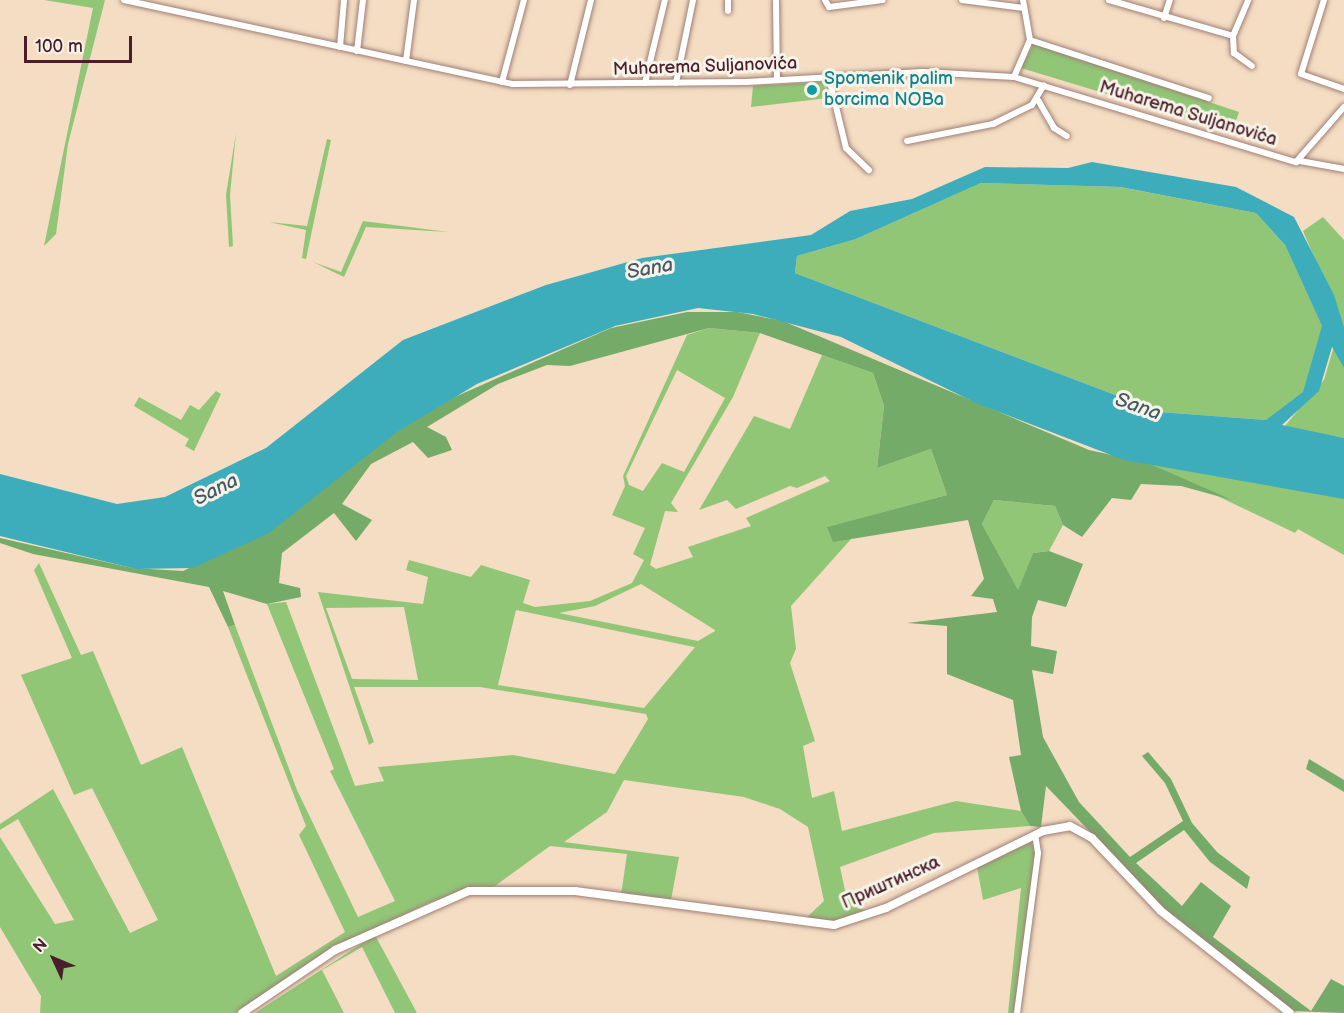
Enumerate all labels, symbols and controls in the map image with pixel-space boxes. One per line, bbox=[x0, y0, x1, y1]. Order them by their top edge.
scale bar bbox=[27, 24, 135, 62]
text: 100 m bbox=[35, 36, 83, 57]
street label: Muharema Suljanovića bbox=[612, 53, 798, 81]
place label: Spomenik palim borcima NOBa bbox=[824, 69, 953, 112]
street label: Muharema Suljanovića bbox=[1096, 77, 1280, 151]
marker: Spomenik palim borcima NOBa bbox=[805, 83, 819, 97]
water label: Sana bbox=[625, 253, 675, 285]
water label: Sana bbox=[1112, 388, 1164, 426]
water label: Sana bbox=[190, 469, 242, 511]
street label: Приштинска bbox=[839, 852, 943, 914]
north arrow bbox=[24, 929, 84, 989]
text: N bbox=[30, 935, 52, 957]

